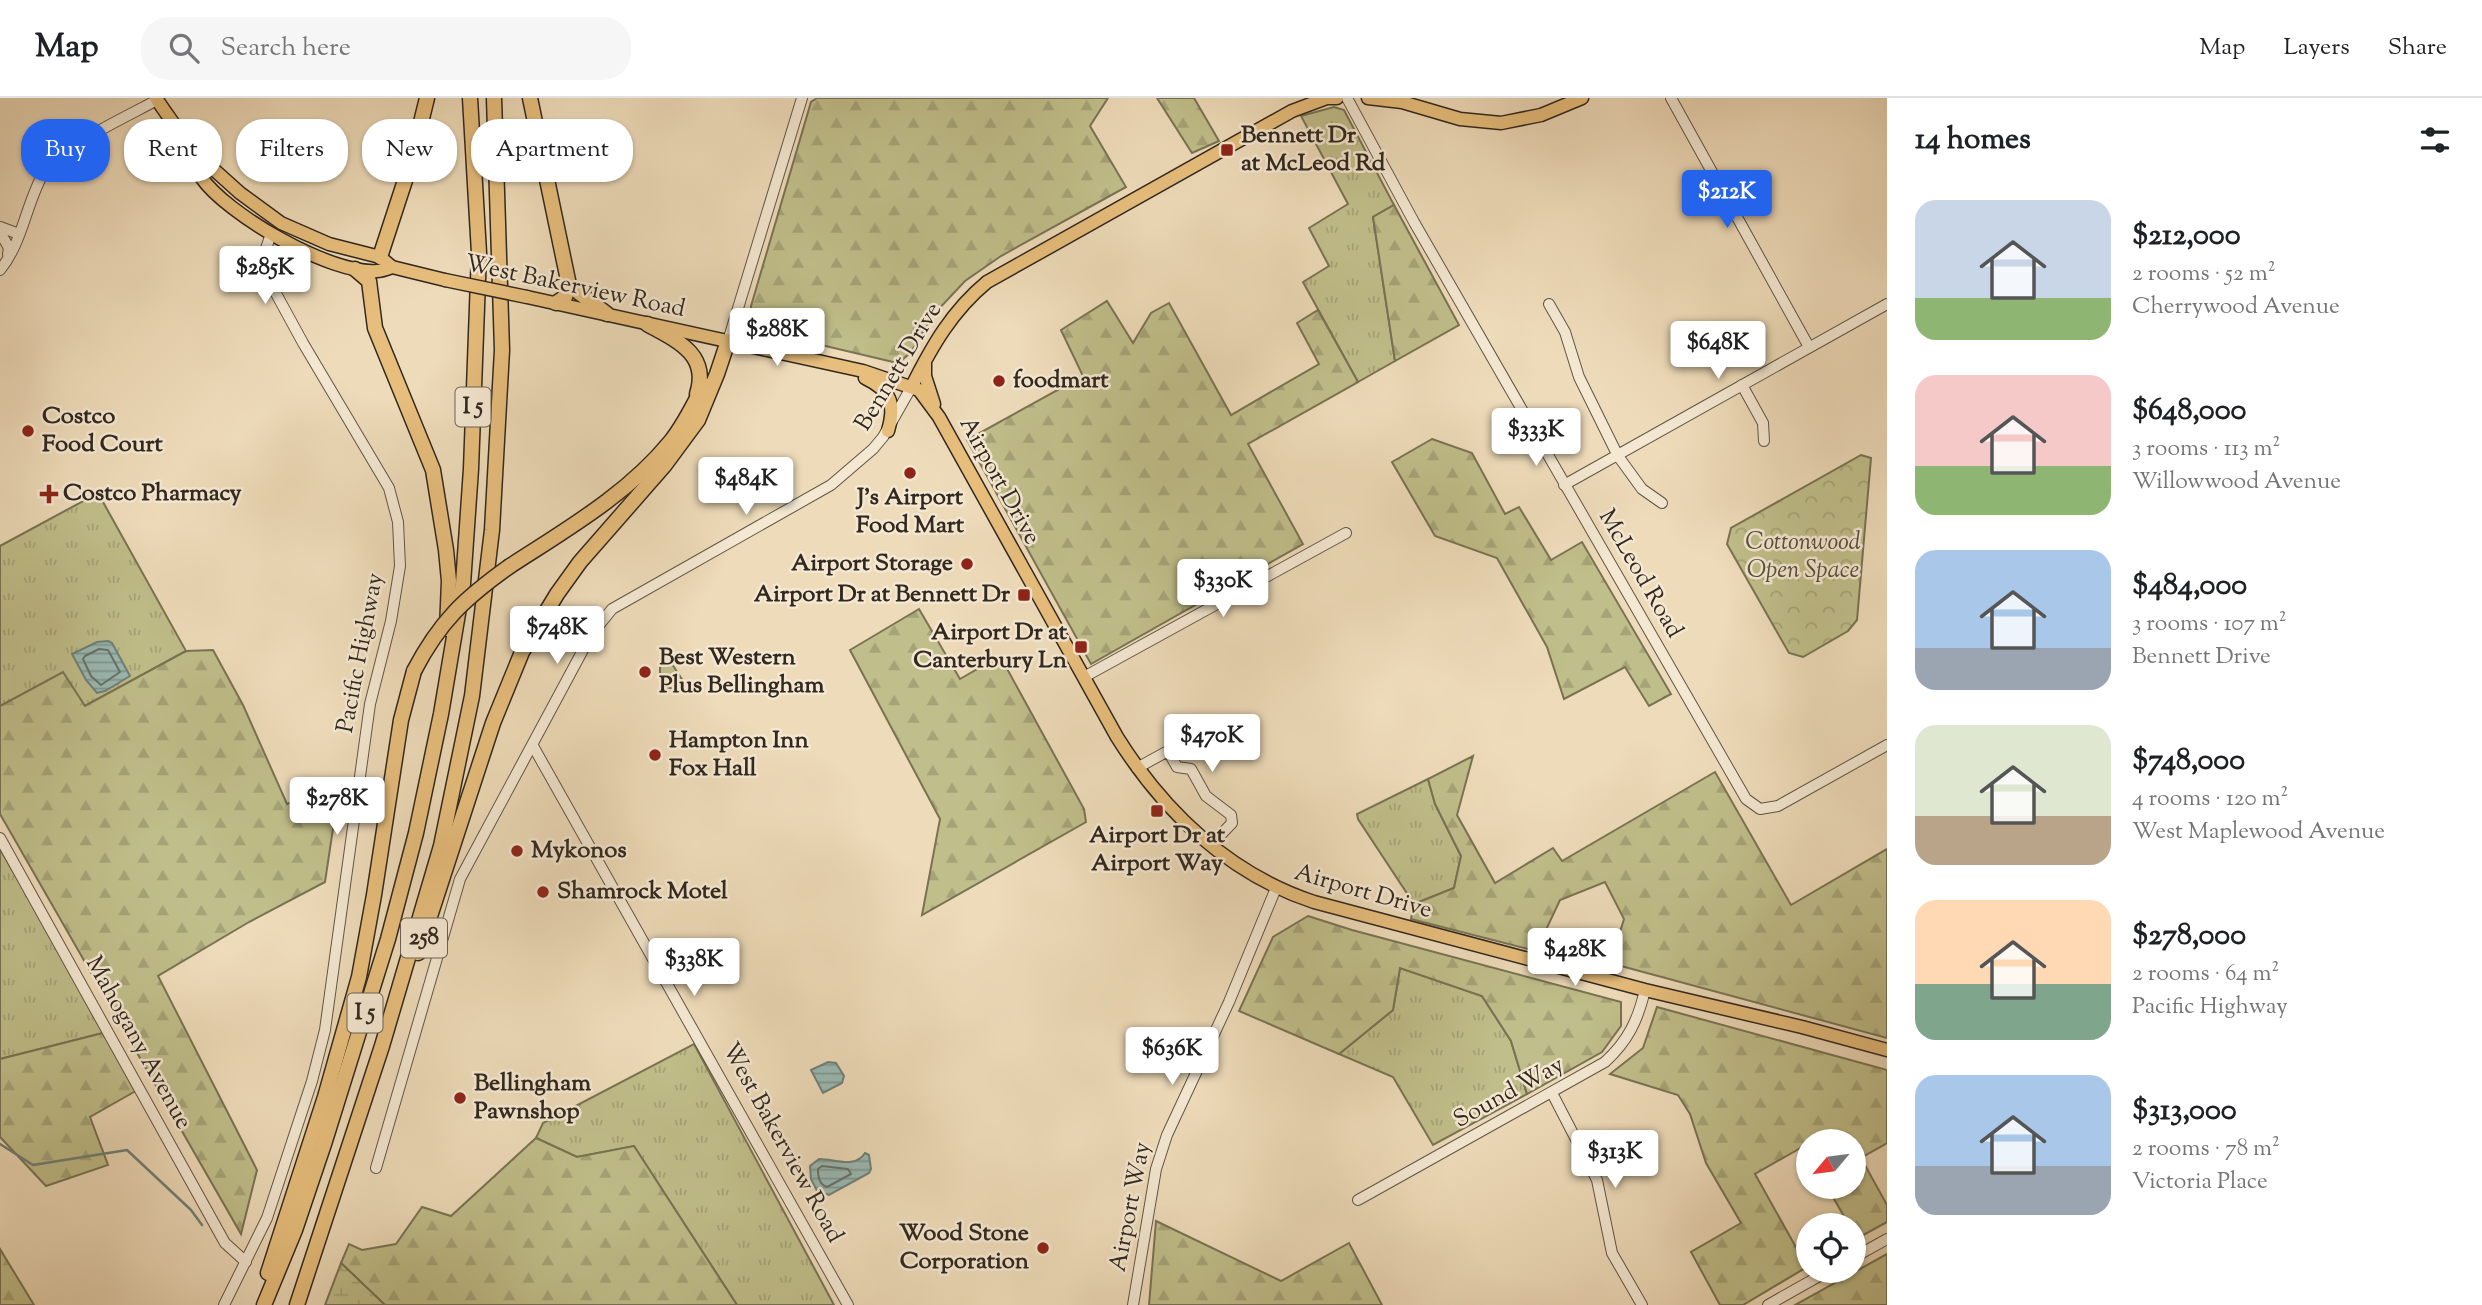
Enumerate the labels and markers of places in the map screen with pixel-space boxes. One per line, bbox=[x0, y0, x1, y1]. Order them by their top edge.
place label: Bennett Dr at McLeod Rd bbox=[1241, 119, 1386, 181]
marker: Bennett Dr at McLeod Rd bbox=[1219, 142, 1235, 158]
pin: $212K bbox=[1678, 170, 1776, 230]
pin: $285K bbox=[216, 246, 314, 306]
pin: $288K bbox=[728, 308, 826, 368]
pin: $648K bbox=[1669, 322, 1767, 381]
place label: foodmart bbox=[1013, 364, 1109, 398]
marker: foodmart bbox=[991, 373, 1007, 389]
place label: Costco Food Court bbox=[42, 400, 163, 462]
pin: $333K bbox=[1487, 408, 1585, 468]
marker: Costco Food Court bbox=[20, 423, 36, 439]
pin: $484K bbox=[697, 458, 795, 517]
marker: J's Airport Food Mart bbox=[902, 465, 918, 481]
place label: Costco Pharmacy bbox=[63, 477, 242, 511]
place label: J's Airport Food Mart bbox=[855, 481, 965, 543]
marker: Costco Pharmacy bbox=[41, 486, 57, 502]
place label: Airport Storage bbox=[791, 547, 953, 581]
marker: Airport Storage bbox=[959, 556, 975, 572]
pin: $330K bbox=[1174, 560, 1272, 619]
place label: Airport Dr at Bennett Dr bbox=[754, 578, 1011, 612]
marker: Airport Dr at Bennett Dr bbox=[1016, 587, 1032, 603]
pin: $748K bbox=[508, 606, 606, 666]
place label: Airport Dr at Canterbury Ln bbox=[913, 616, 1068, 678]
marker: Airport Dr at Canterbury Ln bbox=[1073, 639, 1089, 655]
place label: Best Western Plus Bellingham bbox=[659, 641, 825, 703]
marker: Best Western Plus Bellingham bbox=[637, 664, 653, 680]
pin: $470K bbox=[1163, 714, 1261, 774]
place label: Hampton Inn Fox Hall bbox=[669, 724, 810, 786]
marker: Hampton Inn Fox Hall bbox=[647, 747, 663, 763]
pin: $278K bbox=[288, 778, 386, 837]
marker: Airport Dr at Airport Way bbox=[1149, 803, 1165, 819]
place label: Airport Dr at Airport Way bbox=[1089, 819, 1226, 881]
place label: Mykonos bbox=[531, 834, 627, 868]
marker: Mykonos bbox=[509, 843, 525, 859]
place label: Shamrock Motel bbox=[557, 875, 728, 909]
marker: Shamrock Motel bbox=[535, 884, 551, 900]
pin: $428K bbox=[1526, 928, 1624, 988]
pin: $338K bbox=[645, 939, 743, 998]
pin: $636K bbox=[1123, 1028, 1221, 1087]
place label: Bellingham Pawnshop bbox=[474, 1067, 591, 1129]
marker: Bellingham Pawnshop bbox=[452, 1090, 468, 1106]
pin: $313K bbox=[1566, 1130, 1664, 1190]
place label: Wood Stone Corporation bbox=[899, 1217, 1030, 1279]
marker: Wood Stone Corporation bbox=[1035, 1240, 1051, 1256]

